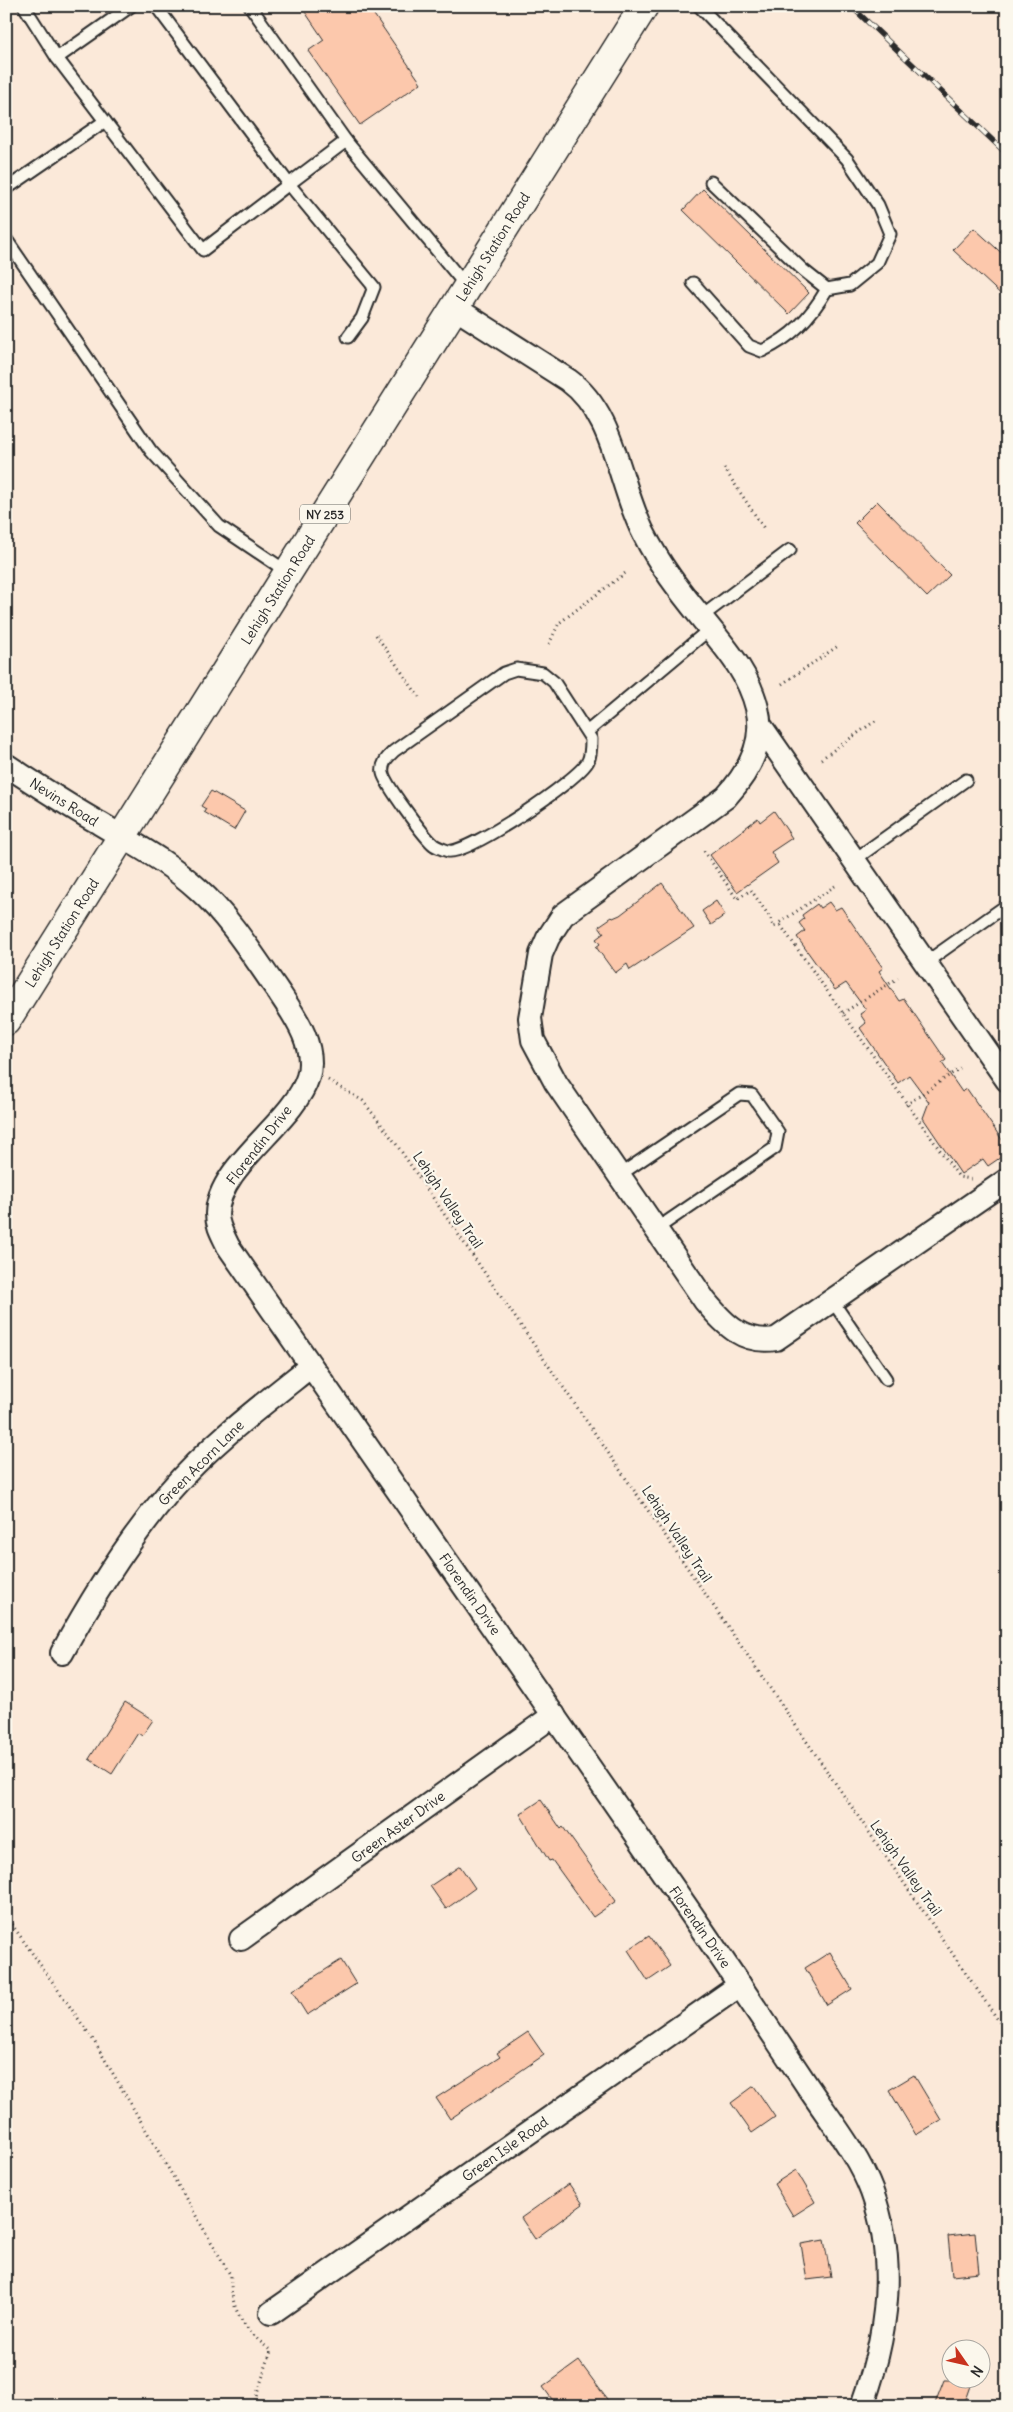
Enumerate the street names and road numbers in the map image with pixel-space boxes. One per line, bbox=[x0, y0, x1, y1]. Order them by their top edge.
street label: Lehigh Station Road bbox=[452, 189, 534, 305]
road number: NY 253 bbox=[300, 504, 350, 524]
street label: Lehigh Station Road bbox=[237, 532, 319, 648]
street label: Nevins Road bbox=[26, 774, 102, 830]
street label: Lehigh Station Road bbox=[21, 875, 103, 991]
street label: Florendin Drive bbox=[222, 1102, 296, 1188]
street label: Lehigh Valley Trail bbox=[409, 1148, 487, 1252]
street label: Green Acorn Lane bbox=[154, 1416, 248, 1510]
street label: Lehigh Valley Trail bbox=[638, 1482, 716, 1586]
street label: Florendin Drive bbox=[435, 1550, 505, 1638]
street label: Green Aster Drive bbox=[348, 1787, 448, 1867]
street label: Lehigh Valley Trail bbox=[866, 1817, 946, 1919]
street label: Florendin Drive bbox=[665, 1883, 735, 1971]
street label: Green Isle Road bbox=[458, 2113, 552, 2185]

